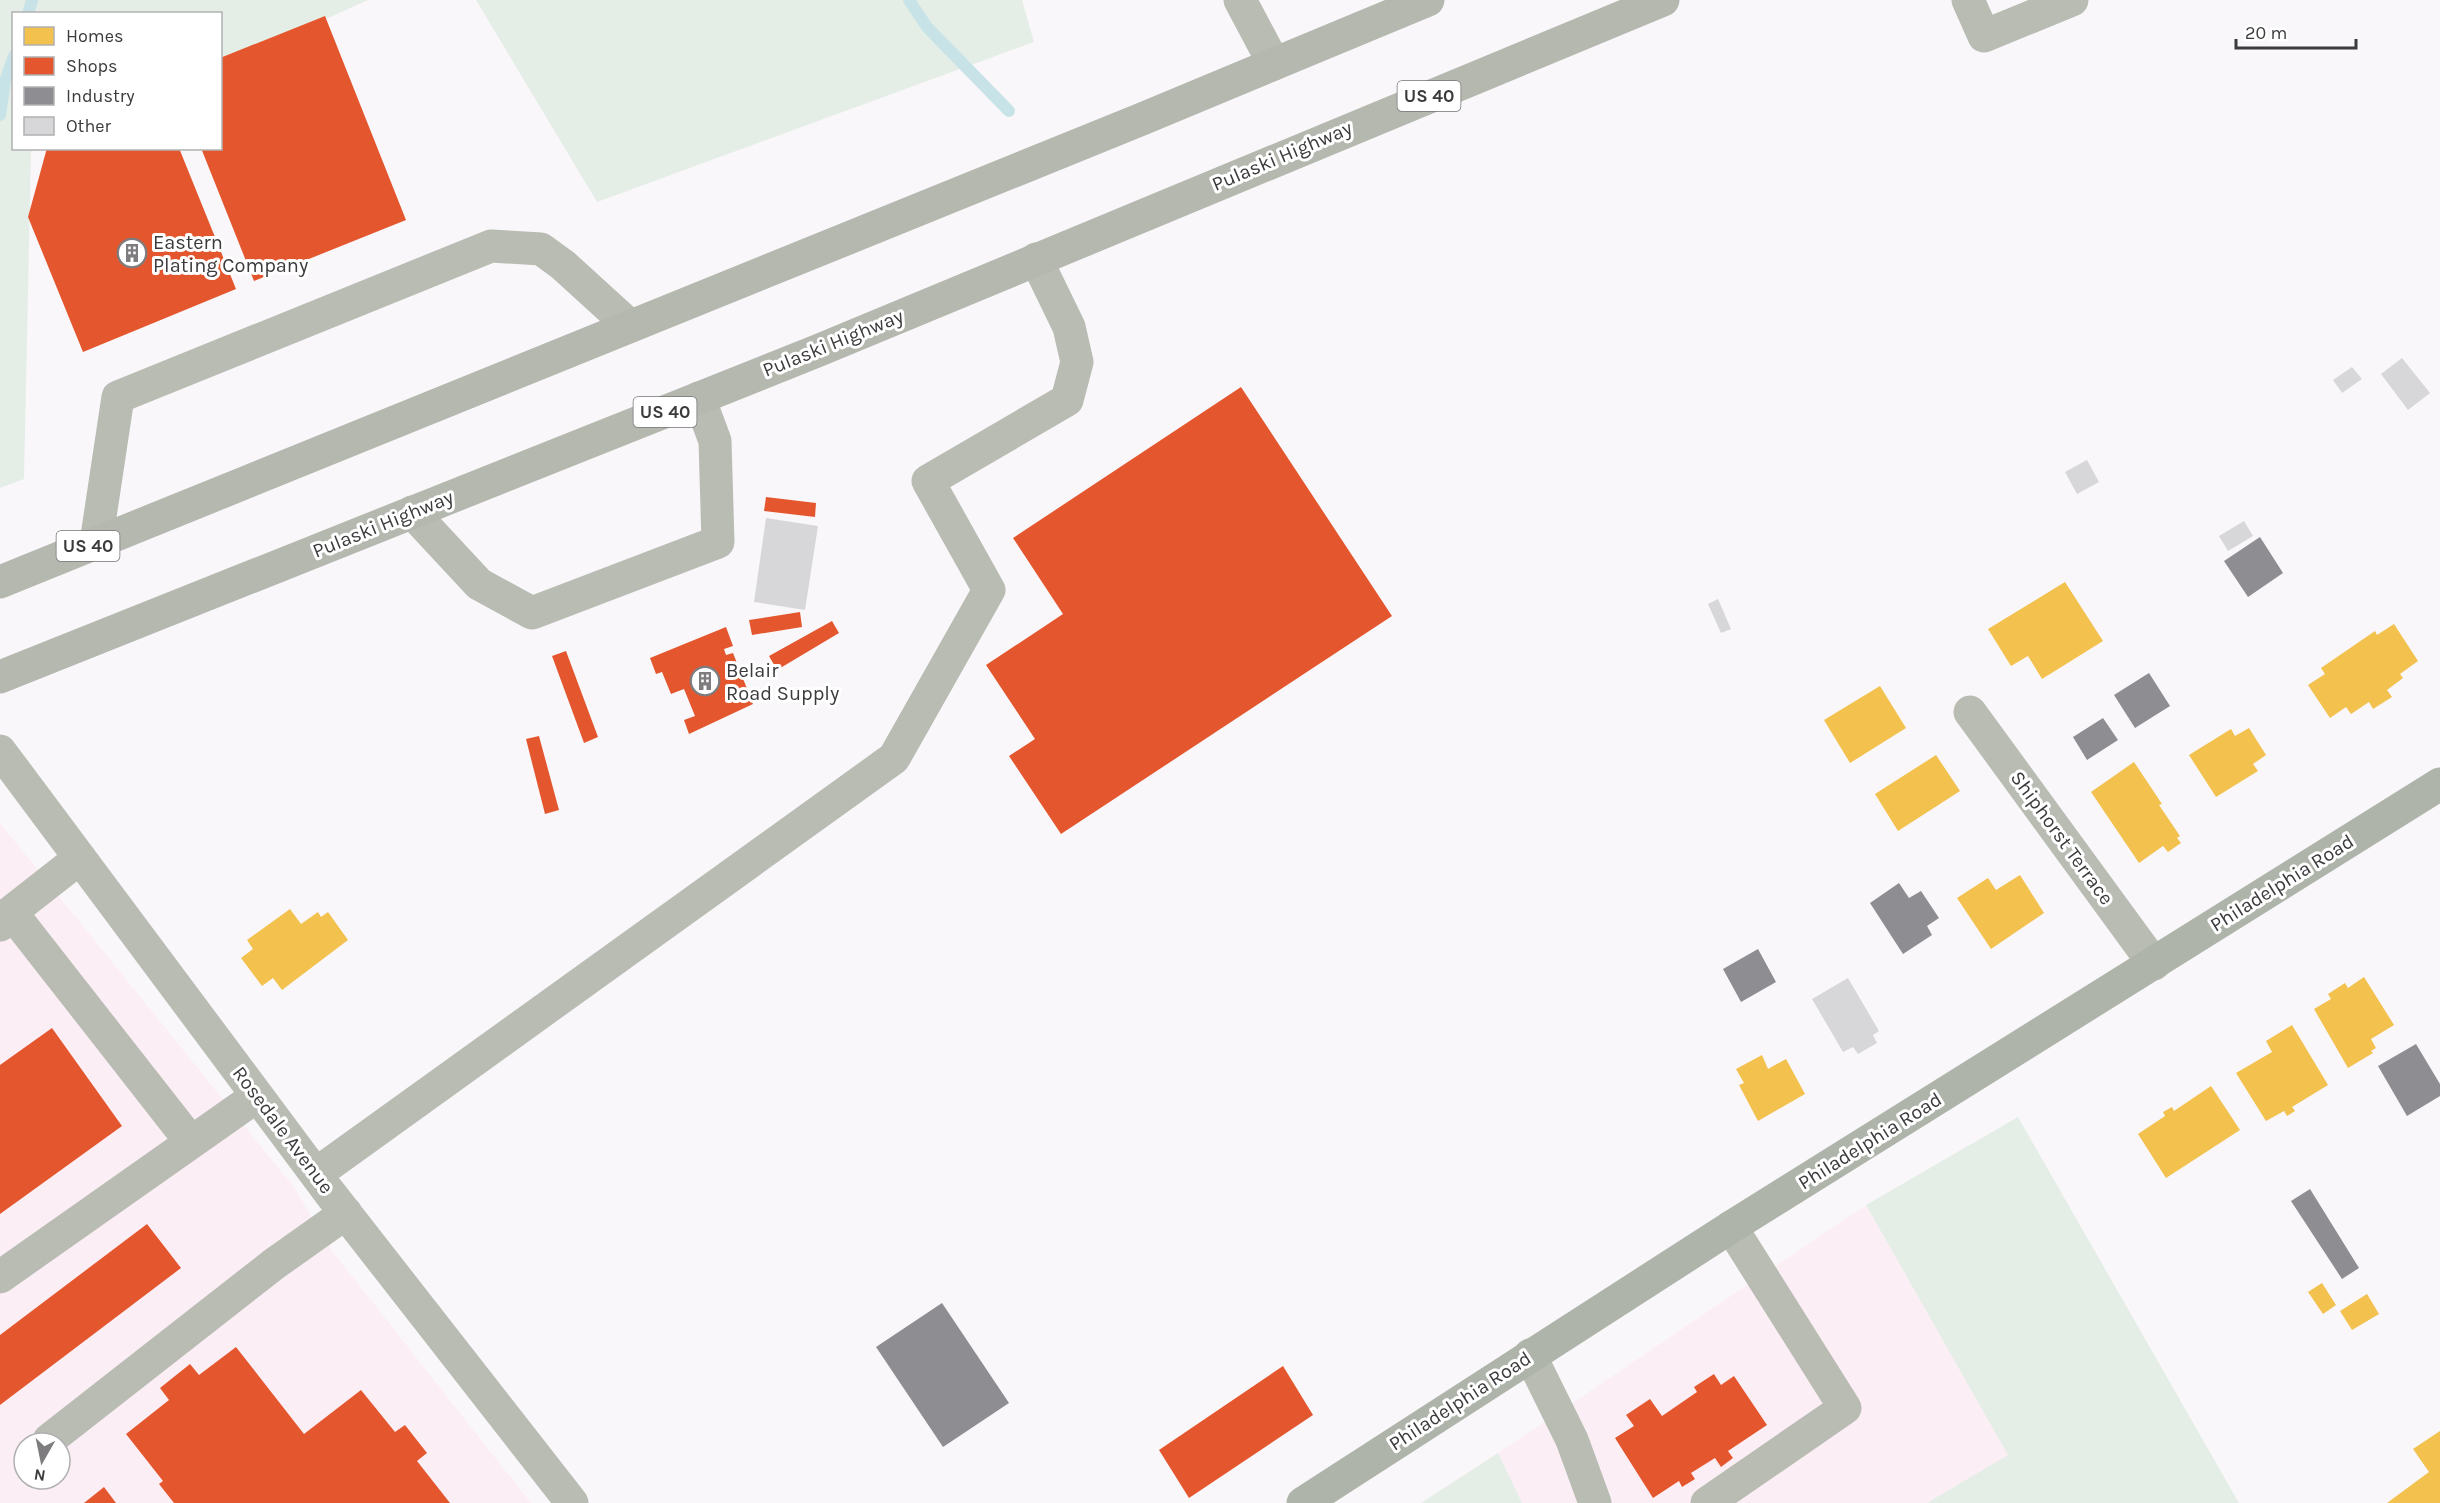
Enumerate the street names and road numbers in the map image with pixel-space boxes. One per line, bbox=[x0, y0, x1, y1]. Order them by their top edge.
road number: US 40 bbox=[1398, 81, 1460, 111]
street label: Pulaski Highway bbox=[1209, 116, 1355, 196]
street label: Pulaski Highway bbox=[759, 304, 907, 382]
road number: US 40 bbox=[634, 397, 696, 427]
street label: Pulaski Highway bbox=[309, 485, 457, 563]
road number: US 40 bbox=[56, 531, 119, 561]
street label: Shiphorst Terrace bbox=[2006, 767, 2118, 909]
street label: Philadelphia Road bbox=[2206, 830, 2358, 936]
street label: Rosedale Avenue bbox=[228, 1062, 338, 1198]
street label: Philadelphia Road bbox=[1794, 1088, 1946, 1194]
street label: Philadelphia Road bbox=[1385, 1346, 1535, 1456]

